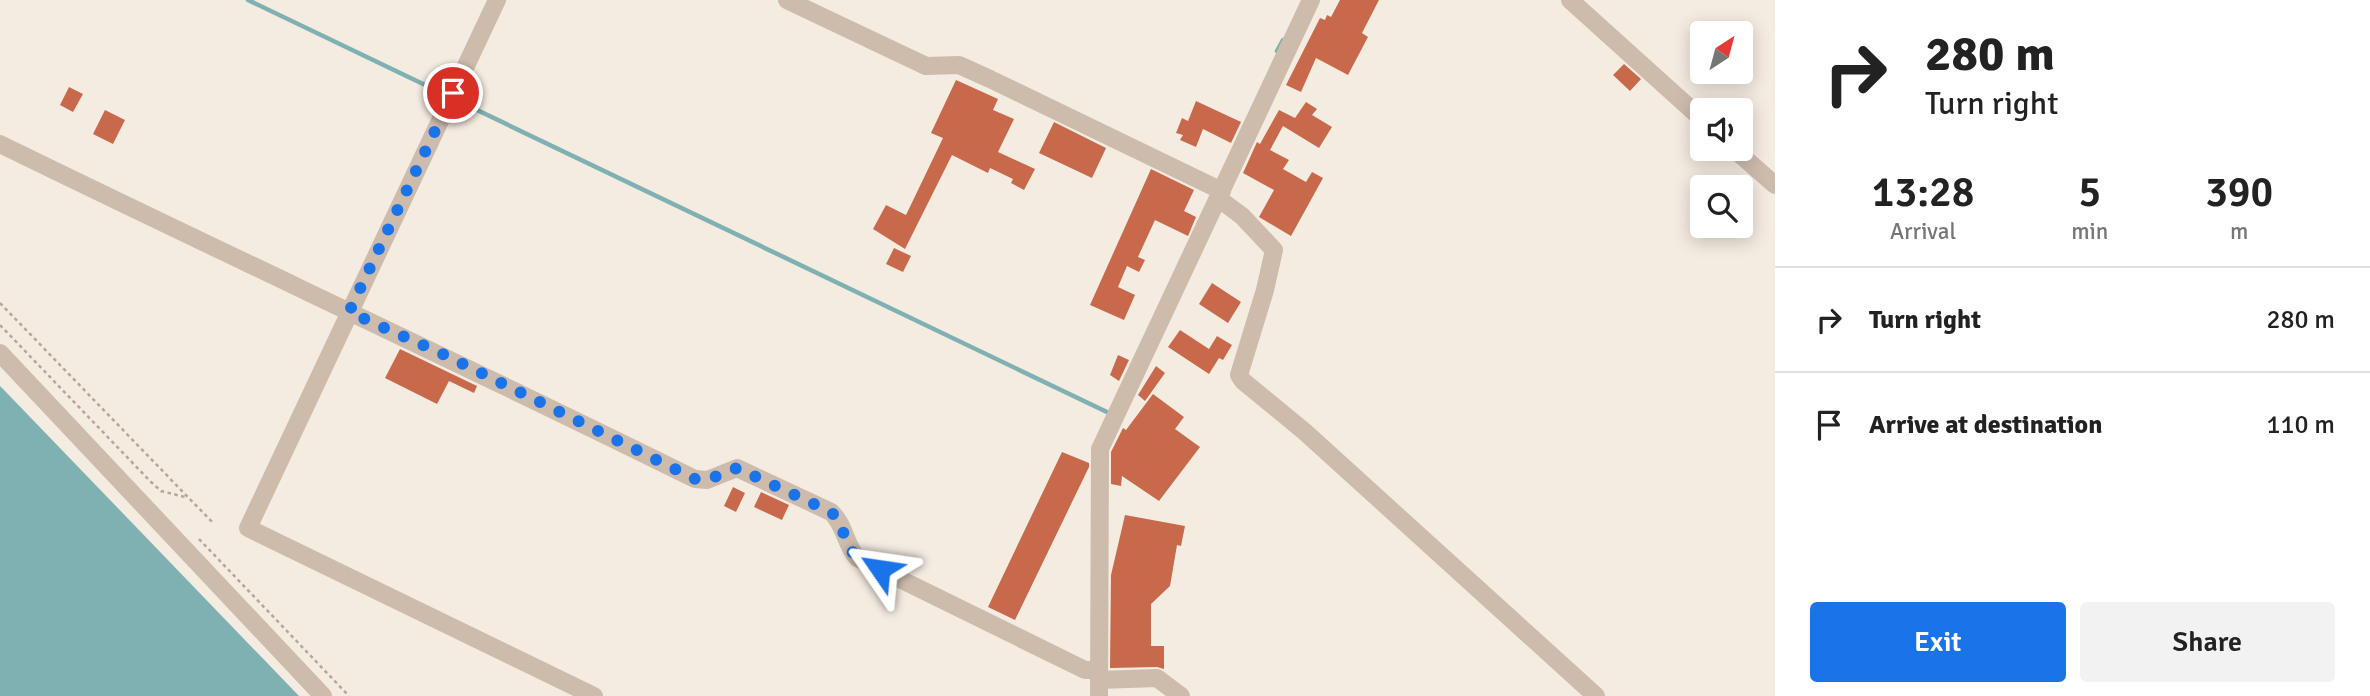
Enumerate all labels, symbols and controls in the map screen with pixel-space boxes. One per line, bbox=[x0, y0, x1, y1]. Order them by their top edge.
north arrow bbox=[1690, 21, 1754, 84]
map controls bbox=[1690, 21, 1753, 238]
text: 280 m bbox=[1925, 24, 2055, 84]
icon: right bbox=[1810, 28, 1901, 119]
pin bbox=[423, 63, 483, 123]
icon: arrive bbox=[434, 74, 472, 112]
text: Turn right bbox=[1925, 84, 2058, 123]
button: sound bbox=[1690, 98, 1753, 161]
text: 13:28 bbox=[1872, 167, 1974, 218]
text: 5 bbox=[2078, 167, 2101, 218]
text: 390 bbox=[2205, 167, 2273, 218]
button: search bbox=[1690, 175, 1753, 238]
text: Arrival bbox=[1890, 217, 1956, 246]
text: min bbox=[2071, 217, 2108, 246]
text: m bbox=[2230, 217, 2248, 246]
icon: right bbox=[1810, 301, 1848, 339]
text: Turn right bbox=[1869, 304, 1981, 336]
text: 280 m bbox=[2266, 304, 2335, 336]
icon: arrive bbox=[1810, 406, 1848, 444]
text: Arrive at destination bbox=[1869, 409, 2102, 441]
text: 110 m bbox=[2266, 409, 2335, 441]
position arrow bbox=[843, 532, 917, 606]
button: Exit bbox=[1810, 602, 2066, 682]
button: Share bbox=[2080, 602, 2335, 682]

